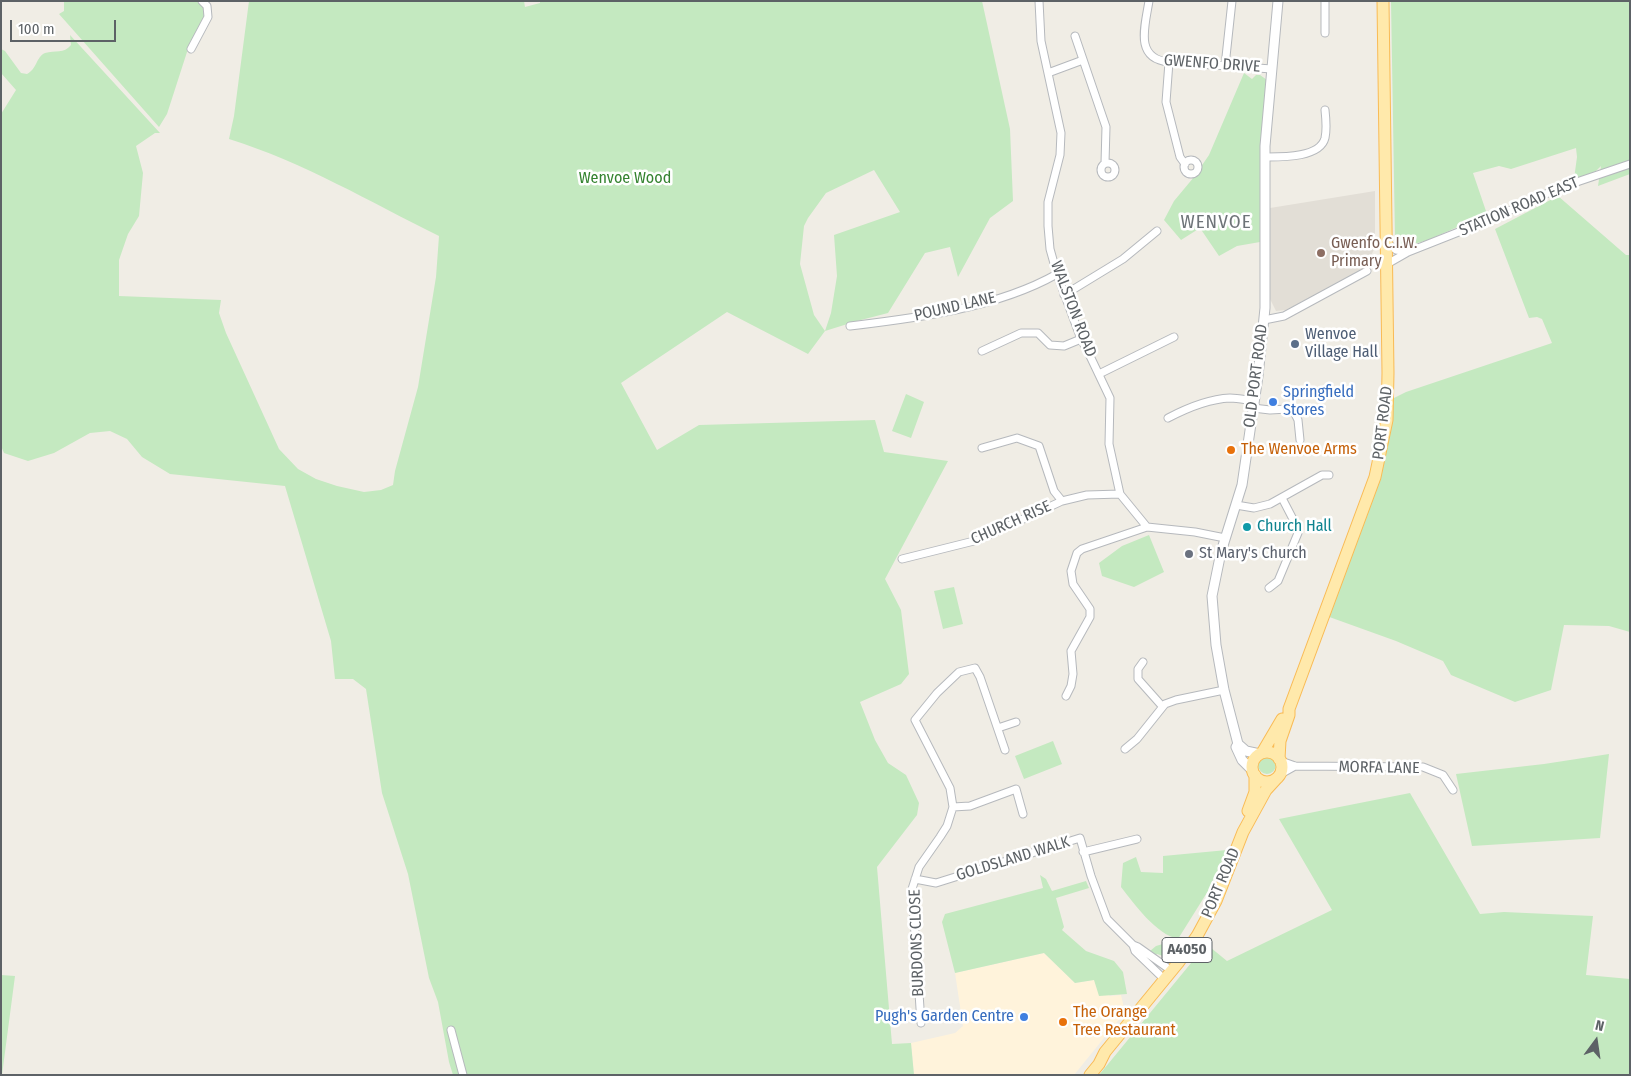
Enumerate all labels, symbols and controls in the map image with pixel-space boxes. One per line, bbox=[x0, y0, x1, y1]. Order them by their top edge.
scale bar bbox=[12, 10, 119, 42]
text: 100 m bbox=[18, 20, 55, 38]
street label: GWENFO DRIVE bbox=[1163, 51, 1261, 77]
park label: Wenvoe Wood bbox=[579, 169, 671, 189]
street label: STATION ROAD EAST bbox=[1456, 173, 1582, 241]
district label: WENVOE bbox=[1180, 212, 1252, 234]
place label: Gwenfo C.I.W. Primary bbox=[1331, 234, 1417, 272]
marker: Gwenfo C.I.W. Primary bbox=[1315, 247, 1327, 259]
street label: WALSTON ROAD bbox=[1046, 258, 1100, 360]
street label: POUND LANE bbox=[912, 288, 998, 326]
street label: OLD PORT ROAD bbox=[1240, 323, 1272, 429]
place label: Wenvoe Village Hall bbox=[1305, 325, 1378, 363]
marker: Wenvoe Village Hall bbox=[1289, 338, 1301, 350]
place label: Springfield Stores bbox=[1283, 383, 1354, 421]
street label: PORT ROAD bbox=[1369, 385, 1397, 461]
marker: Springfield Stores bbox=[1267, 396, 1279, 408]
place label: The Wenvoe Arms bbox=[1241, 440, 1357, 460]
marker: The Wenvoe Arms bbox=[1225, 444, 1237, 456]
street label: CHURCH RISE bbox=[968, 497, 1054, 549]
place label: Church Hall bbox=[1257, 517, 1332, 537]
marker: Church Hall bbox=[1241, 521, 1253, 533]
place label: St Mary's Church bbox=[1199, 544, 1307, 564]
marker: St Mary's Church bbox=[1183, 548, 1195, 560]
street label: MORFA LANE bbox=[1338, 758, 1420, 778]
street label: GOLDSLAND WALK bbox=[954, 833, 1072, 885]
street label: PORT ROAD bbox=[1198, 845, 1244, 921]
street label: BURDONS CLOSE bbox=[906, 889, 928, 997]
road number: A4050 bbox=[1162, 938, 1212, 962]
place label: The Orange Tree Restaurant bbox=[1073, 1003, 1176, 1041]
place label: Pugh's Garden Centre bbox=[875, 1007, 1014, 1027]
marker: Pugh's Garden Centre bbox=[1018, 1011, 1030, 1023]
marker: The Orange Tree Restaurant bbox=[1057, 1016, 1069, 1028]
north arrow bbox=[1571, 1016, 1621, 1066]
text: N bbox=[1594, 1017, 1606, 1035]

